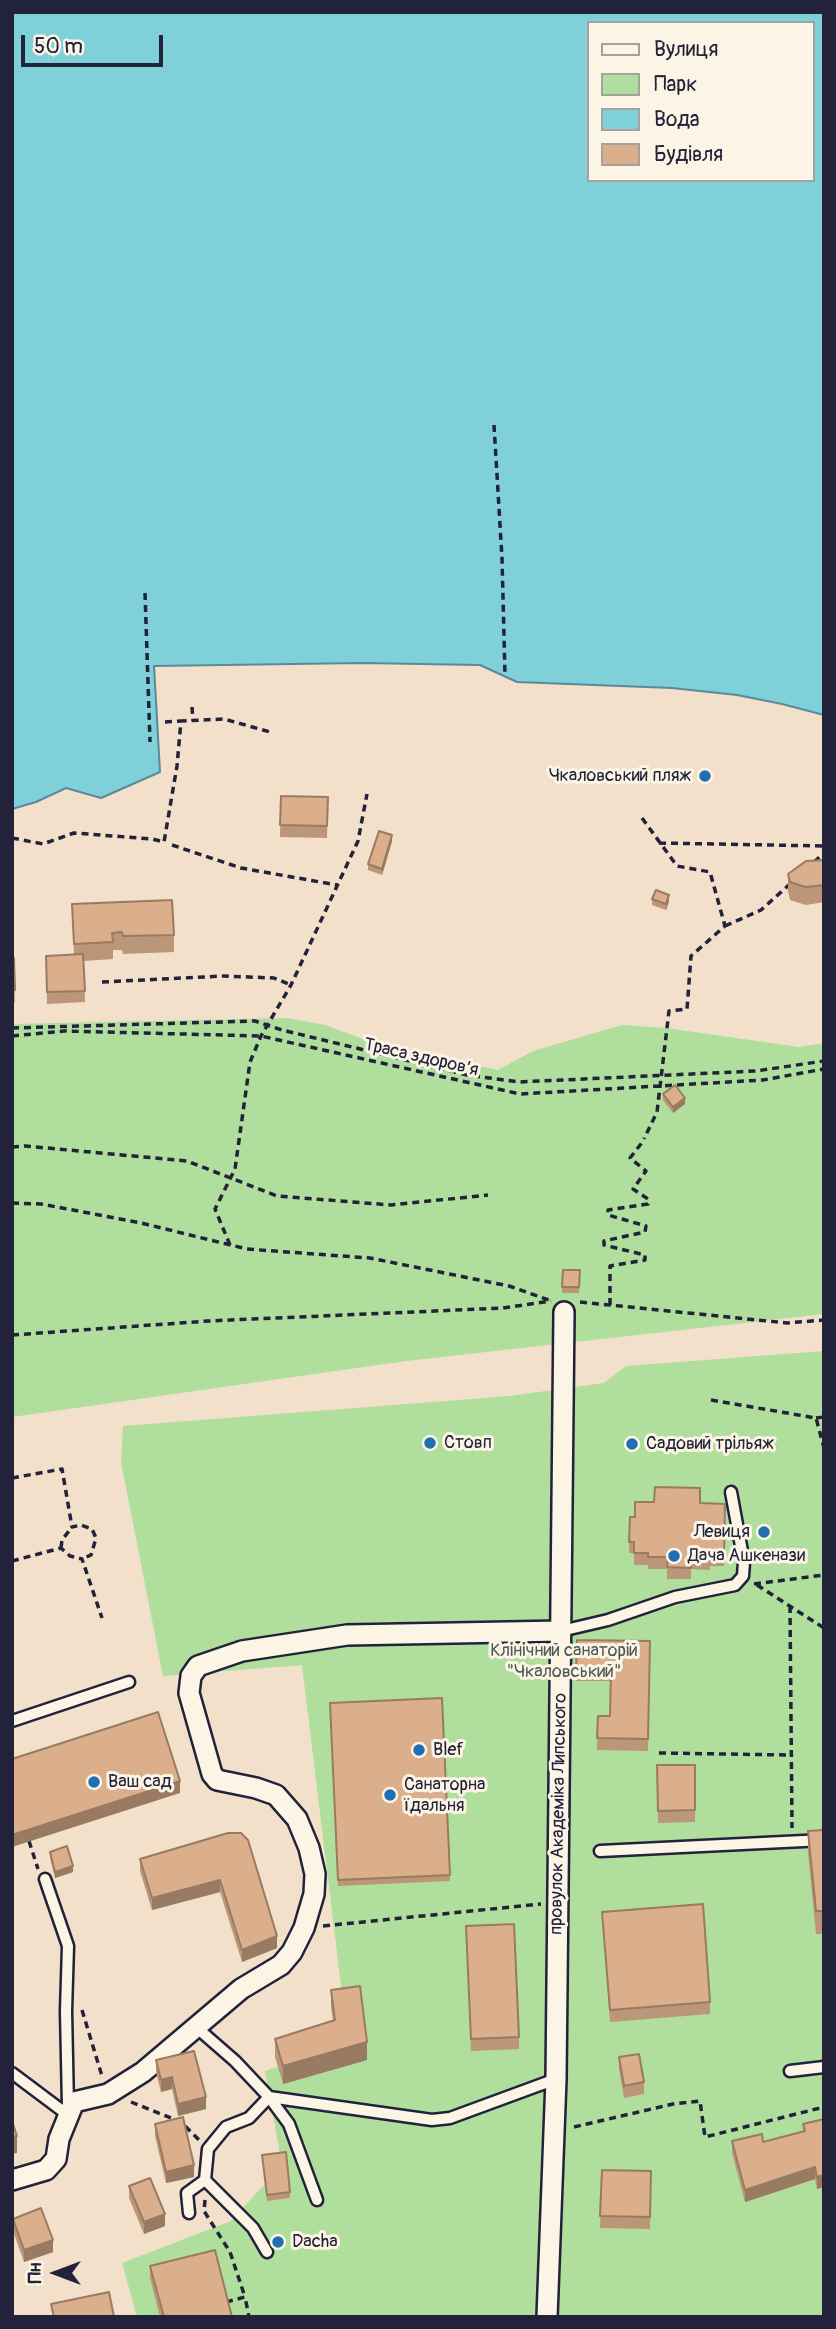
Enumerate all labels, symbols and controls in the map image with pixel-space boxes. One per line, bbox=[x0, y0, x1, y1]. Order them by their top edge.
scale bar bbox=[24, 21, 166, 65]
legend bbox=[588, 21, 815, 182]
text: 50 m bbox=[34, 33, 83, 60]
text: Вулиця bbox=[654, 36, 718, 63]
text: Парк bbox=[654, 71, 697, 98]
text: Вода bbox=[654, 106, 700, 133]
text: Будівля bbox=[654, 141, 723, 168]
place label: Чкаловський пляж bbox=[549, 765, 691, 787]
marker: Чкаловський пляж bbox=[697, 768, 713, 784]
street label: Траса здоров’я bbox=[361, 1034, 481, 1082]
place label: Стовп bbox=[444, 1432, 492, 1454]
place label: Садовий трільяж bbox=[646, 1433, 774, 1455]
marker: Стовп bbox=[422, 1435, 438, 1451]
marker: Садовий трільяж bbox=[624, 1436, 640, 1452]
place label: Левиця bbox=[694, 1521, 750, 1543]
marker: Левиця bbox=[756, 1524, 772, 1540]
place label: Дача Ашкенази bbox=[688, 1545, 805, 1567]
marker: Дача Ашкенази bbox=[666, 1548, 682, 1564]
park label: Клінічний санаторій "Чкаловський" bbox=[490, 1640, 638, 1682]
street label: провулок Академіка Липського bbox=[546, 1693, 572, 1935]
place label: Blef bbox=[433, 1739, 464, 1761]
marker: Blef bbox=[411, 1742, 427, 1758]
place label: Ваш сад bbox=[108, 1771, 172, 1793]
marker: Ваш сад bbox=[86, 1774, 102, 1790]
place label: Санаторна їдальня bbox=[404, 1774, 485, 1816]
marker: Санаторна їдальня bbox=[382, 1787, 398, 1803]
place label: Dacha bbox=[292, 2231, 338, 2253]
marker: Dacha bbox=[270, 2234, 286, 2250]
north arrow bbox=[21, 2238, 91, 2308]
text: Пн bbox=[23, 2263, 47, 2283]

